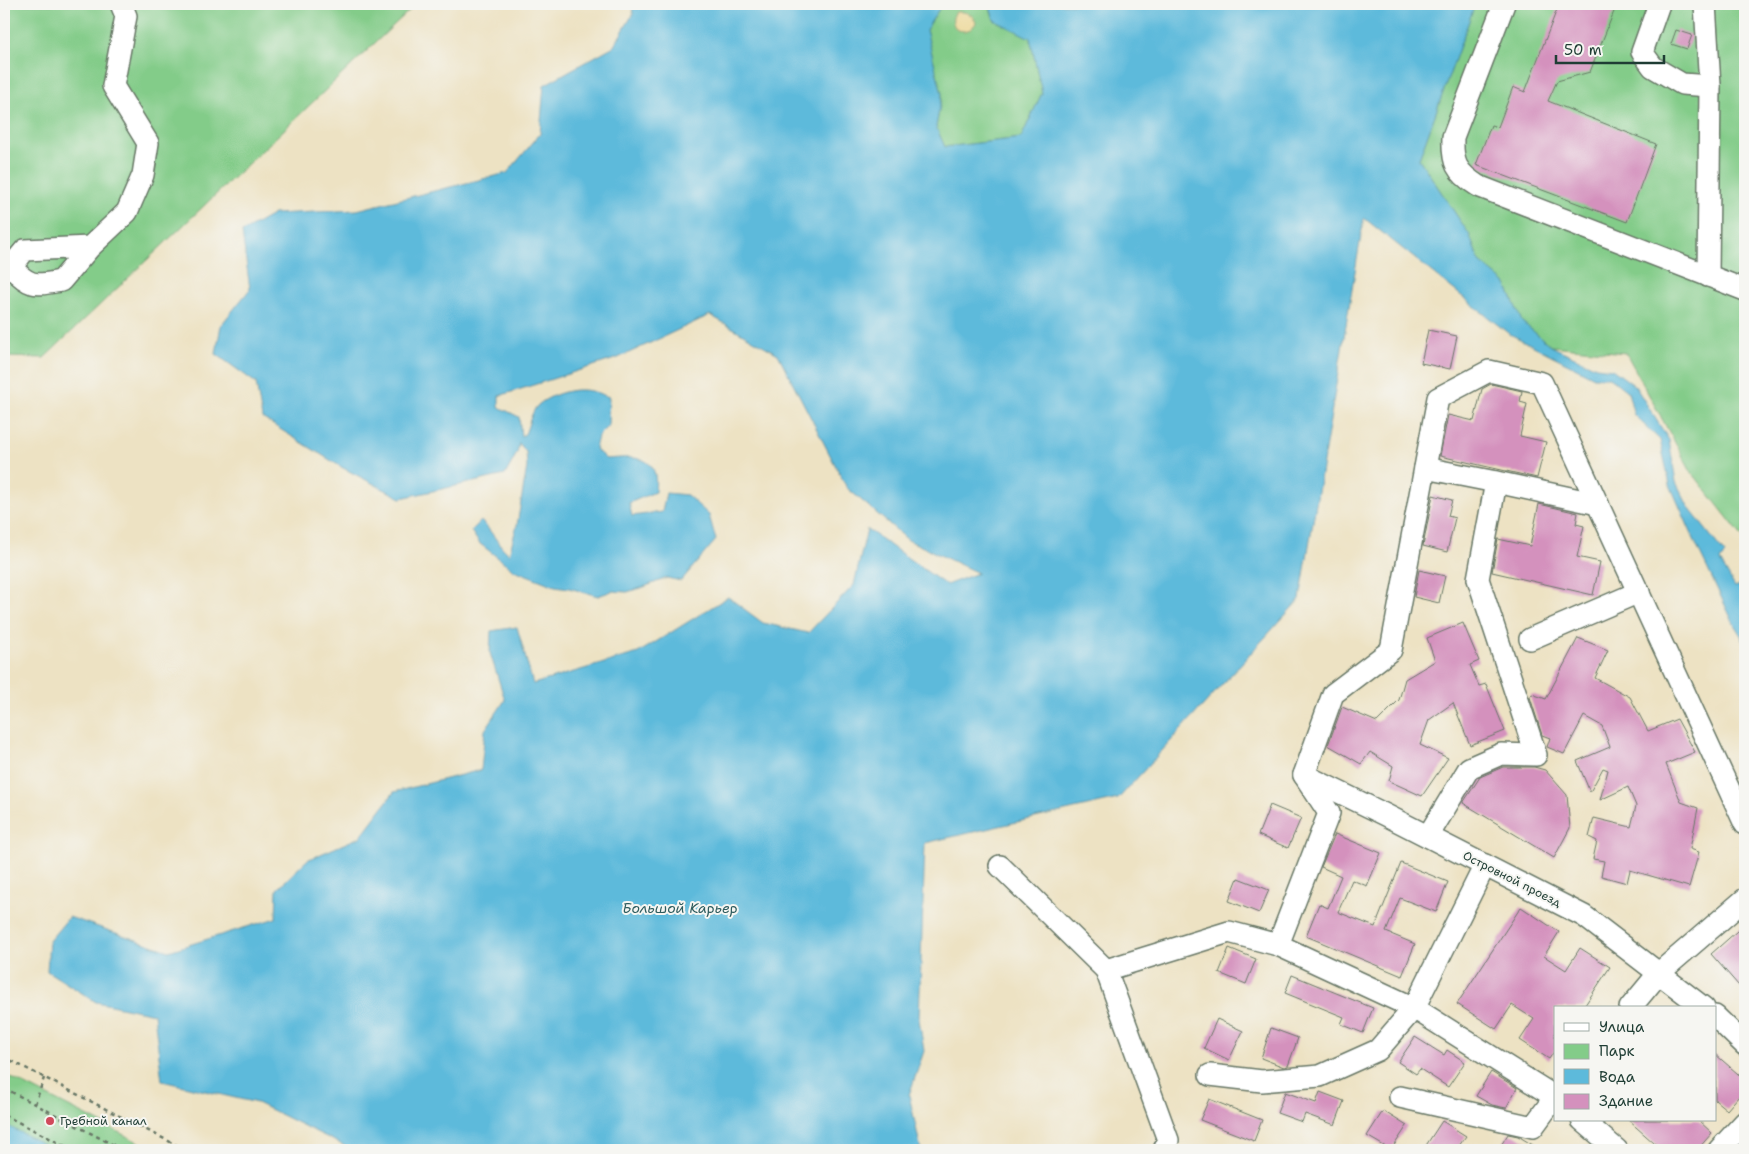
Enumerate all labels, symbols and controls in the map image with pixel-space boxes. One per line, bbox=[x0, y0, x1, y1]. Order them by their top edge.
scale bar bbox=[1556, 32, 1664, 64]
text: 50 m bbox=[1564, 40, 1602, 60]
street label: Островной проезд bbox=[1460, 847, 1564, 911]
water label: Большой Карьер bbox=[622, 899, 738, 917]
legend bbox=[1554, 1006, 1716, 1122]
text: Улица bbox=[1599, 1017, 1645, 1037]
text: Парк bbox=[1599, 1041, 1635, 1061]
text: Вода bbox=[1599, 1067, 1636, 1087]
text: Здание bbox=[1599, 1091, 1653, 1111]
place label: Гребной канал bbox=[60, 1113, 147, 1129]
marker: Гребной канал bbox=[44, 1115, 56, 1127]

